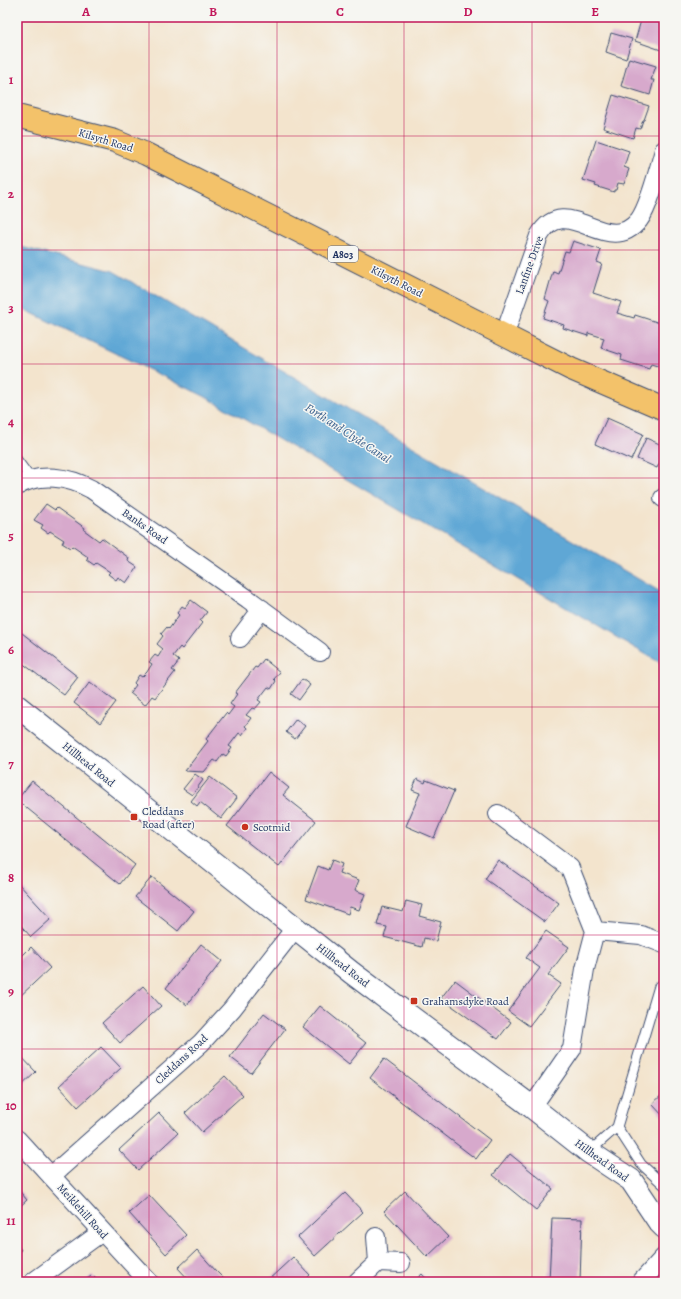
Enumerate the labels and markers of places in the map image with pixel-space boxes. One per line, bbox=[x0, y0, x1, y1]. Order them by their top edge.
place label: Cleddans Road (after) bbox=[142, 804, 195, 832]
marker: Cleddans Road (after) bbox=[129, 812, 139, 822]
place label: Scotmid bbox=[253, 820, 290, 835]
marker: Scotmid bbox=[240, 822, 250, 832]
place label: Grahamsdyke Road bbox=[422, 994, 509, 1009]
marker: Grahamsdyke Road bbox=[409, 996, 419, 1006]

